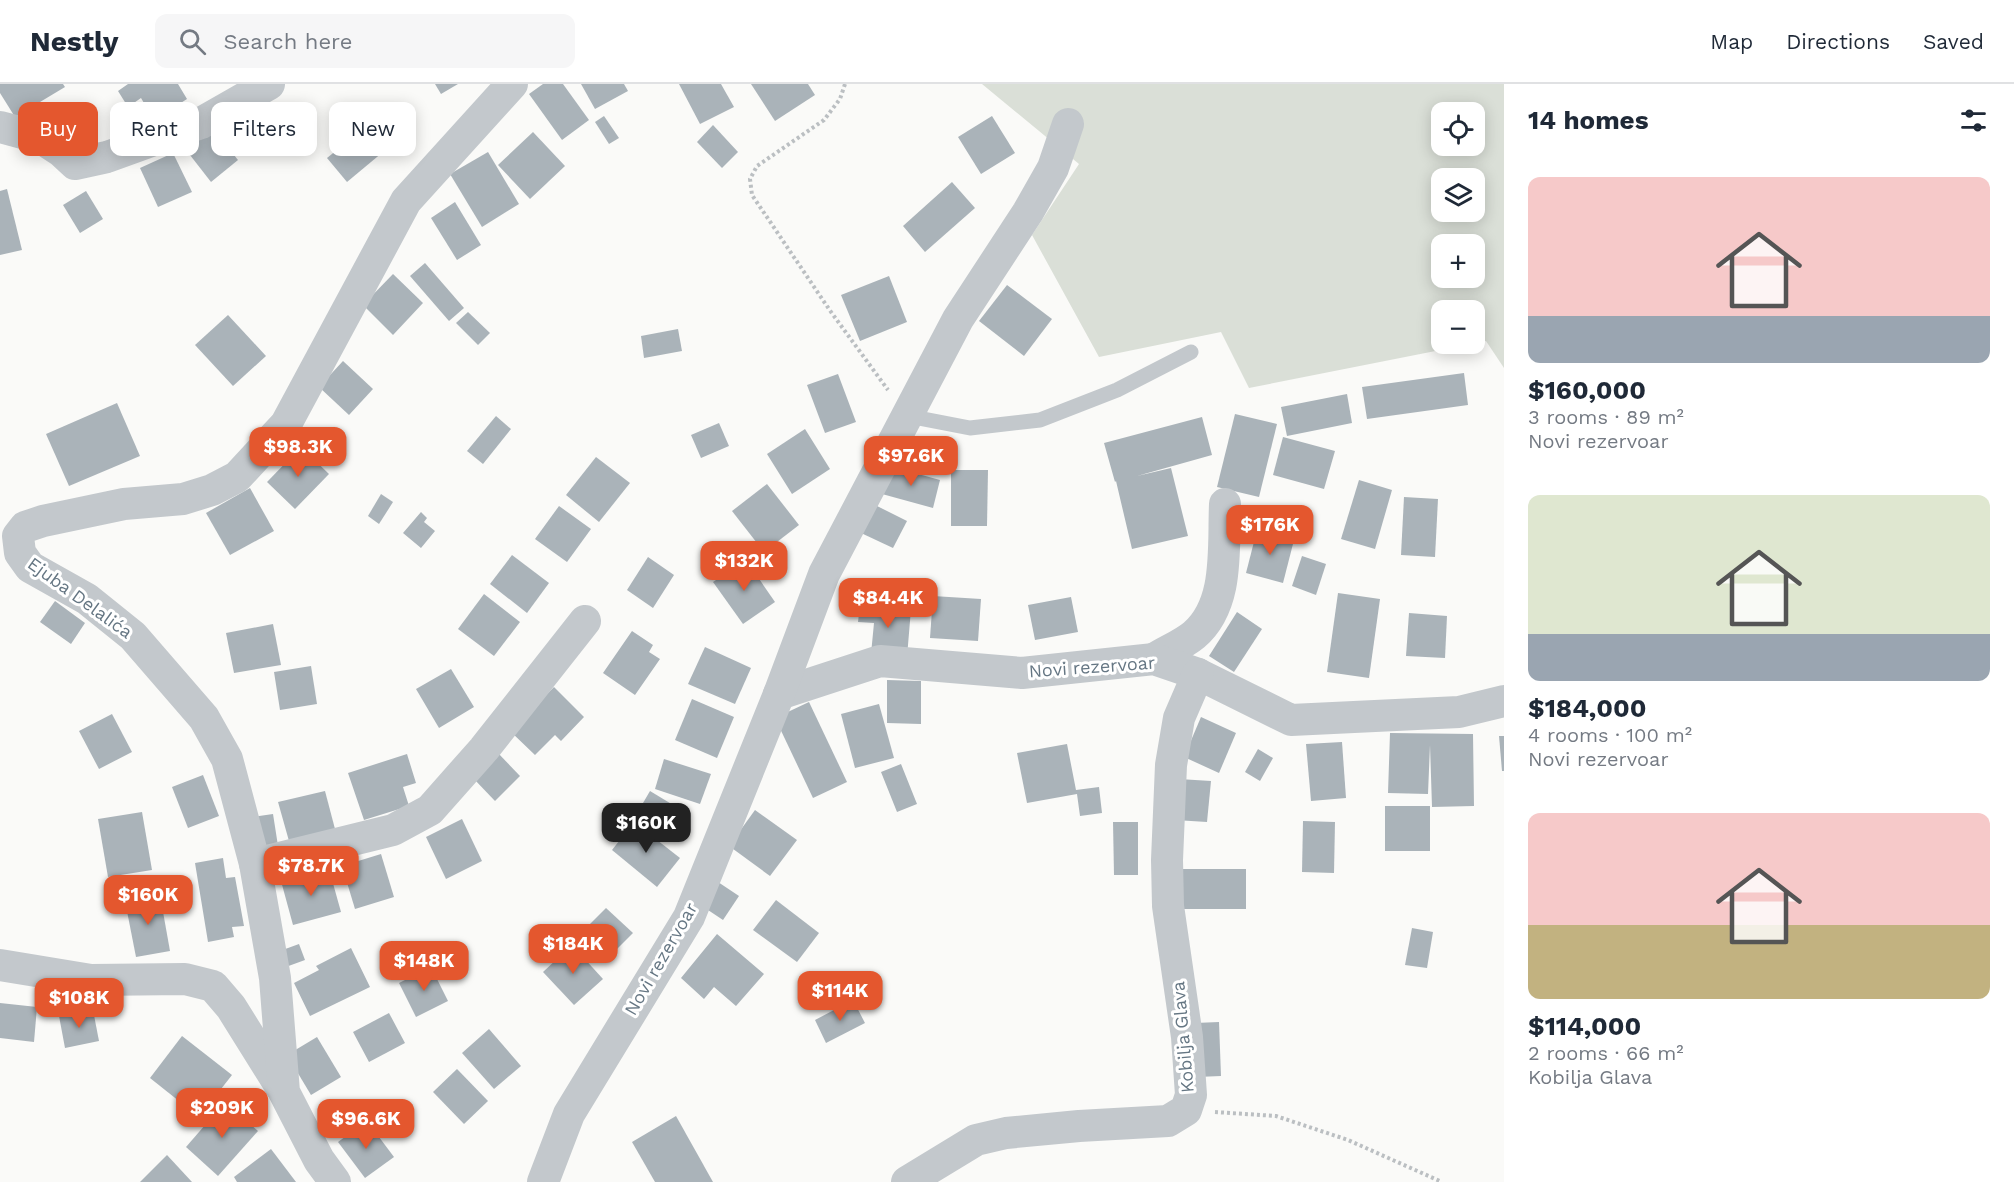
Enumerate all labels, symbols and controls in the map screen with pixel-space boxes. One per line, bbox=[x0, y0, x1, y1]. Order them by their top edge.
search box bbox=[155, 14, 575, 68]
text: Nestly bbox=[30, 25, 119, 58]
icon: search bbox=[176, 25, 209, 58]
text: Search here bbox=[224, 29, 352, 54]
text: Map bbox=[1710, 29, 1753, 54]
text: Directions bbox=[1786, 29, 1890, 54]
text: Saved bbox=[1923, 29, 1984, 54]
chip: Buy bbox=[18, 102, 98, 156]
chip: Rent bbox=[110, 102, 199, 156]
chip: Filters bbox=[211, 102, 317, 156]
chip: New bbox=[329, 102, 416, 156]
map controls bbox=[1431, 102, 1485, 354]
button: locate bbox=[1431, 102, 1485, 156]
icon: filters bbox=[1957, 104, 1990, 137]
text: 14 homes bbox=[1528, 105, 1649, 135]
button: layers bbox=[1431, 168, 1485, 222]
icon: home bbox=[1705, 216, 1813, 324]
button: + bbox=[1431, 234, 1485, 288]
button: − bbox=[1431, 300, 1485, 354]
text: $160,000 bbox=[1528, 375, 1646, 405]
text: 3 rooms · 89 m² bbox=[1528, 405, 1684, 429]
pin: $98.3K bbox=[249, 427, 347, 478]
text: Novi rezervoar bbox=[1528, 429, 1669, 453]
text: $98.3K bbox=[263, 434, 333, 458]
pin: $97.6K bbox=[862, 436, 960, 487]
text: $97.6K bbox=[878, 443, 944, 467]
pin: $176K bbox=[1228, 505, 1312, 556]
text: $176K bbox=[1240, 512, 1300, 536]
icon: home bbox=[1705, 534, 1813, 642]
pin: $132K bbox=[702, 541, 786, 592]
text: $132K bbox=[714, 548, 774, 572]
street label: Ejuba Delalića bbox=[24, 553, 137, 643]
pin: $84.4K bbox=[839, 578, 937, 629]
text: $84.4K bbox=[853, 585, 923, 609]
street label: Novi rezervoar bbox=[1028, 652, 1156, 681]
text: $184,000 bbox=[1528, 693, 1646, 723]
text: 4 rooms · 100 m² bbox=[1528, 723, 1692, 747]
text: Novi rezervoar bbox=[1528, 747, 1669, 771]
pin: $160K bbox=[604, 803, 688, 854]
text: $160K bbox=[616, 810, 676, 834]
pin: $78.7K bbox=[262, 846, 360, 897]
icon: home bbox=[1705, 852, 1813, 960]
text: $78.7K bbox=[278, 853, 344, 877]
pin: $160K bbox=[106, 875, 190, 926]
text: $160K bbox=[118, 882, 178, 906]
street label: Novi rezervoar bbox=[620, 899, 701, 1019]
pin: $184K bbox=[531, 924, 615, 975]
text: $184K bbox=[543, 931, 603, 955]
pin: $148K bbox=[382, 941, 466, 992]
text: $148K bbox=[394, 948, 454, 972]
pin: $114K bbox=[798, 971, 882, 1022]
pin: $108K bbox=[37, 978, 121, 1029]
text: $114K bbox=[812, 978, 868, 1002]
street label: Kobilja Glava bbox=[1167, 980, 1198, 1094]
text: $108K bbox=[49, 985, 109, 1009]
text: $114,000 bbox=[1528, 1011, 1641, 1041]
text: 2 rooms · 66 m² bbox=[1528, 1041, 1684, 1065]
text: Kobilja Glava bbox=[1528, 1065, 1652, 1089]
pin: $209K bbox=[180, 1088, 264, 1139]
text: $209K bbox=[190, 1095, 254, 1119]
pin: $96.6K bbox=[317, 1099, 415, 1150]
text: $96.6K bbox=[331, 1106, 401, 1130]

